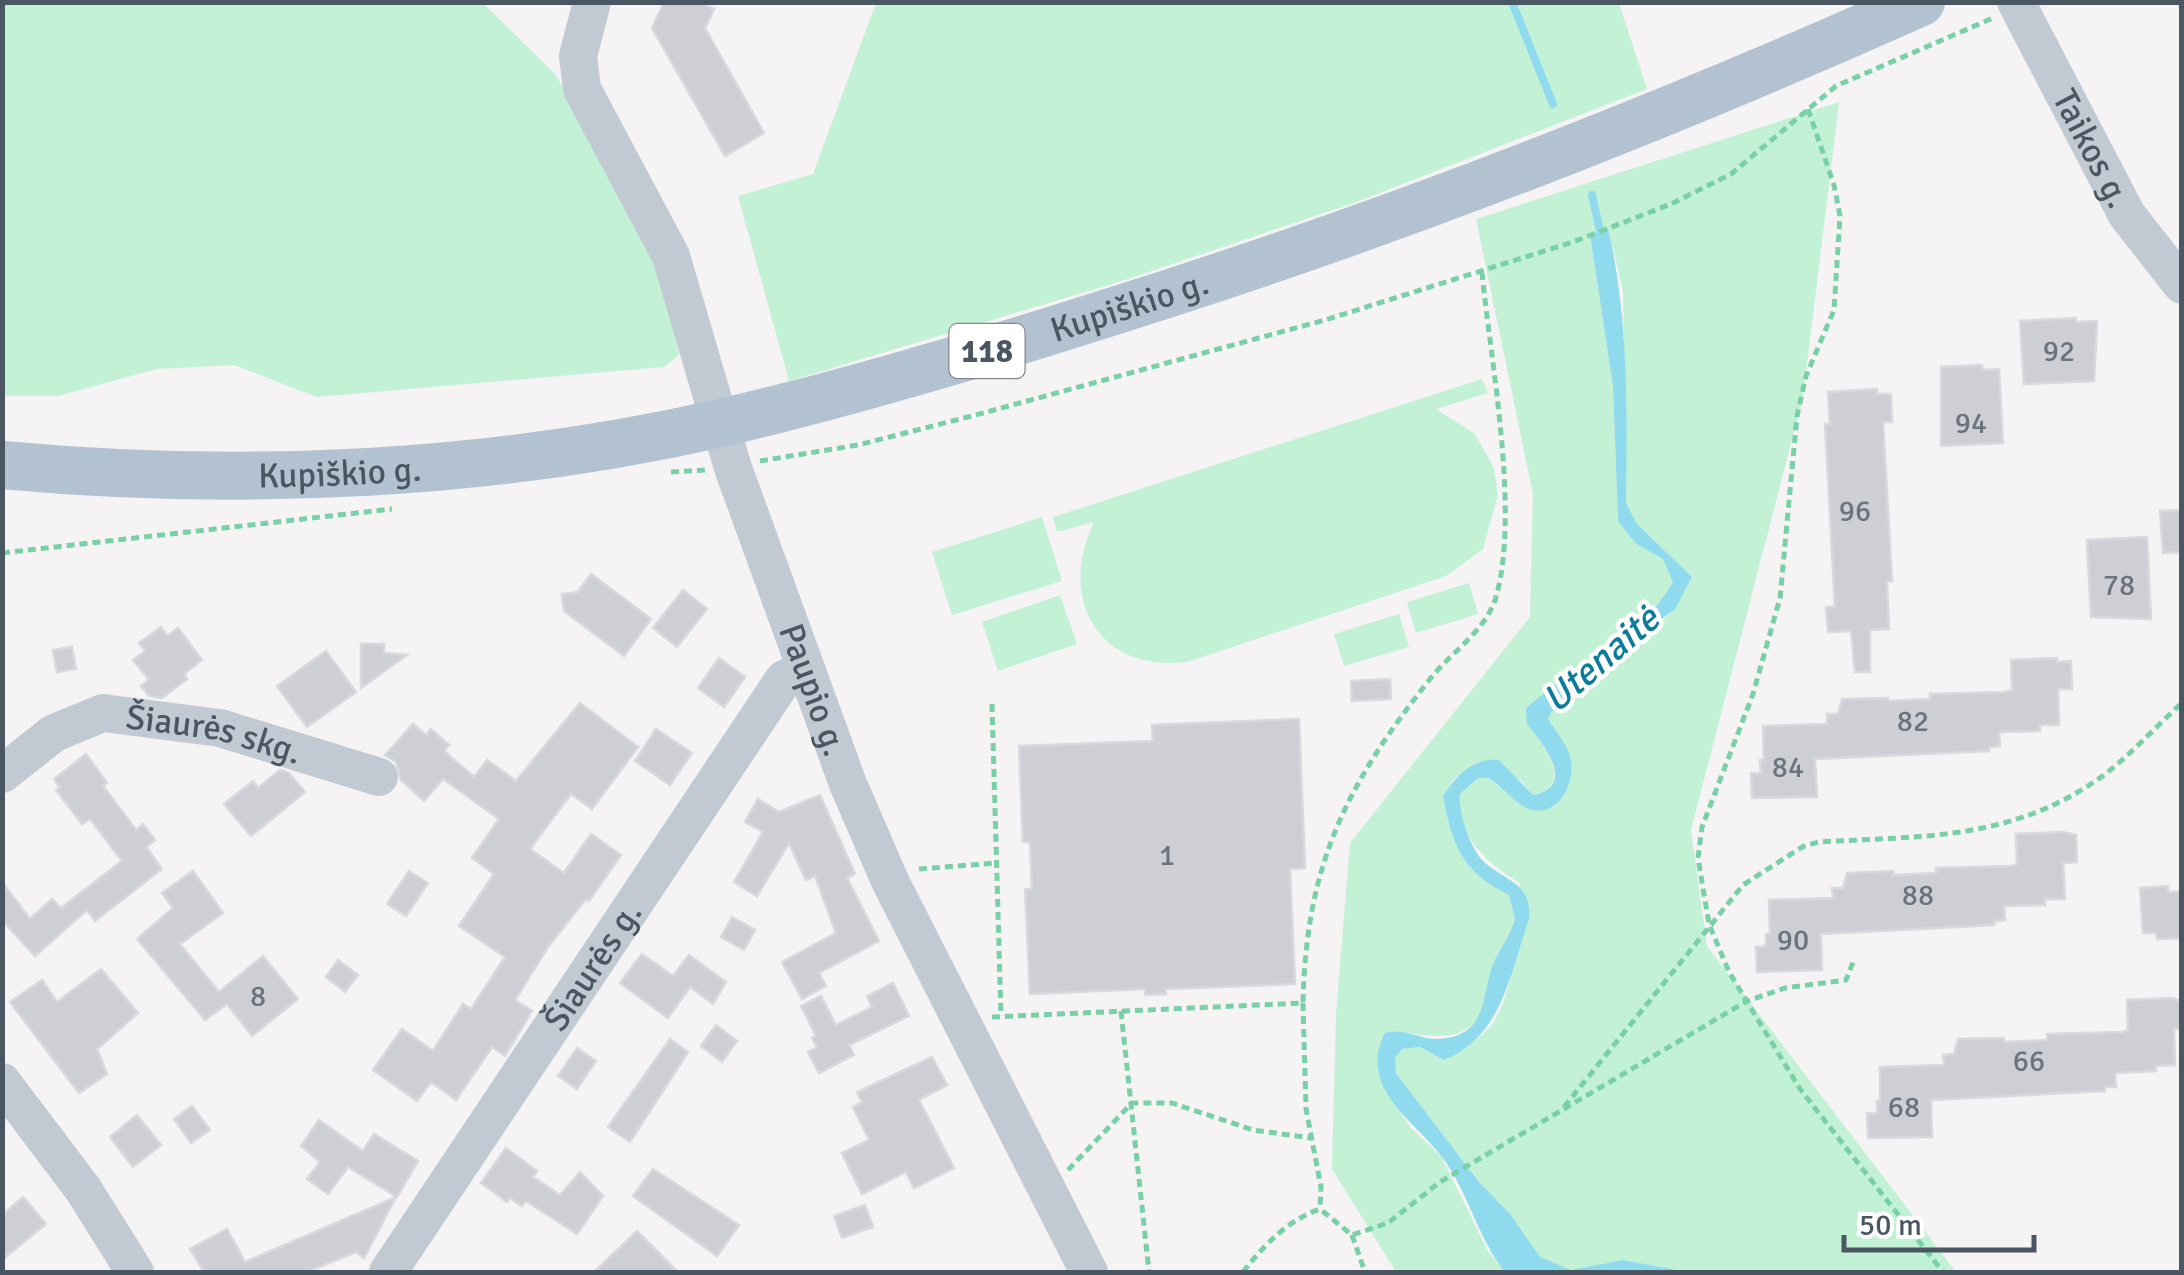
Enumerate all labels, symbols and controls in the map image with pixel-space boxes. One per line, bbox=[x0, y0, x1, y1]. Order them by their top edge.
street label: Taikos g. bbox=[2044, 82, 2141, 215]
street label: Kupiškio g. bbox=[1045, 261, 1214, 351]
road number: 118 bbox=[950, 324, 1024, 378]
house number: 92 bbox=[2043, 333, 2075, 370]
house number: 94 bbox=[1955, 405, 1987, 442]
street label: Kupiškio g. bbox=[258, 447, 423, 497]
house number: 96 bbox=[1839, 493, 1871, 530]
house number: 78 bbox=[2103, 567, 2135, 604]
water label: Utenaitė bbox=[1533, 594, 1671, 723]
street label: Paupio g. bbox=[770, 618, 857, 762]
street label: Šiaurės skg. bbox=[124, 695, 307, 773]
house number: 82 bbox=[1897, 703, 1929, 740]
house number: 84 bbox=[1772, 749, 1804, 786]
house number: 1 bbox=[1159, 837, 1175, 874]
house number: 88 bbox=[1902, 877, 1934, 914]
street label: Šiaurės g. bbox=[534, 893, 651, 1039]
house number: 90 bbox=[1777, 922, 1809, 959]
house number: 8 bbox=[250, 978, 266, 1015]
house number: 66 bbox=[2013, 1043, 2045, 1080]
house number: 68 bbox=[1888, 1089, 1920, 1126]
scale bar bbox=[1844, 1190, 2034, 1252]
text: 50 m bbox=[1859, 1207, 1922, 1244]

